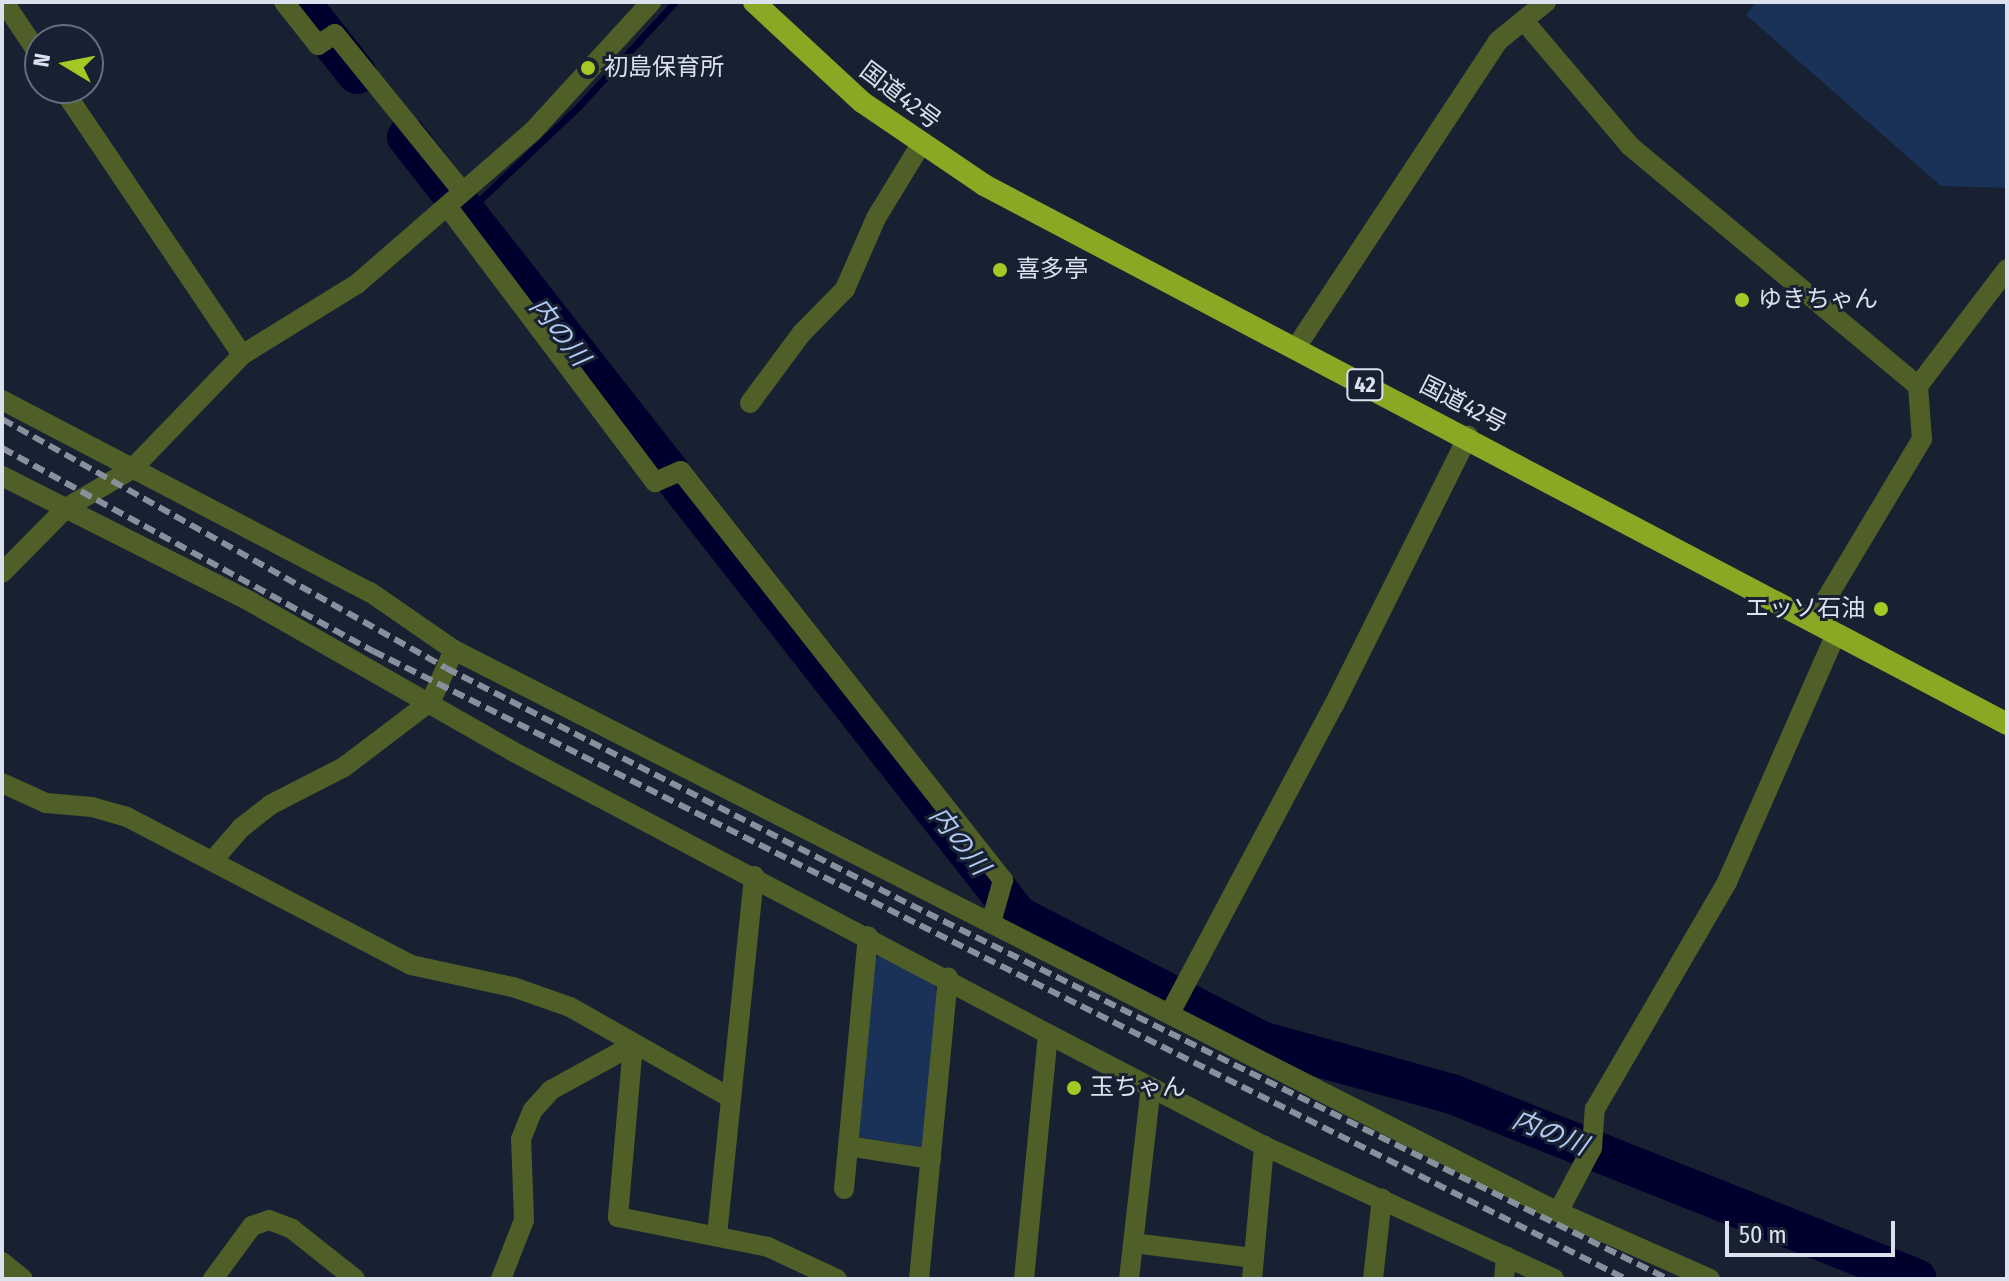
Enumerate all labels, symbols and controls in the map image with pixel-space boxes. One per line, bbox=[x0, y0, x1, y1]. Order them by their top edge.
north arrow bbox=[24, 24, 104, 104]
text: N bbox=[27, 51, 56, 69]
place label: 初島保育所 bbox=[604, 54, 724, 82]
street label: 国道42号 bbox=[854, 56, 946, 136]
marker: 初島保育所 bbox=[579, 59, 597, 77]
place label: 喜多亭 bbox=[1016, 256, 1088, 284]
marker: 喜多亭 bbox=[991, 261, 1009, 279]
place label: ゆきちゃん bbox=[1758, 286, 1878, 314]
marker: ゆきちゃん bbox=[1733, 291, 1751, 309]
water label: 内の川 bbox=[523, 292, 595, 372]
road number: 42 bbox=[1345, 367, 1385, 403]
street label: 国道42号 bbox=[1415, 371, 1511, 439]
place label: エッソ石油 bbox=[1745, 595, 1865, 623]
marker: エッソ石油 bbox=[1872, 600, 1890, 618]
water label: 内の川 bbox=[923, 801, 995, 881]
place label: 玉ちゃん bbox=[1090, 1074, 1186, 1102]
marker: 玉ちゃん bbox=[1065, 1079, 1083, 1097]
water label: 内の川 bbox=[1508, 1104, 1592, 1162]
scale bar bbox=[1729, 1205, 1899, 1255]
text: 50 m bbox=[1739, 1221, 1787, 1249]

